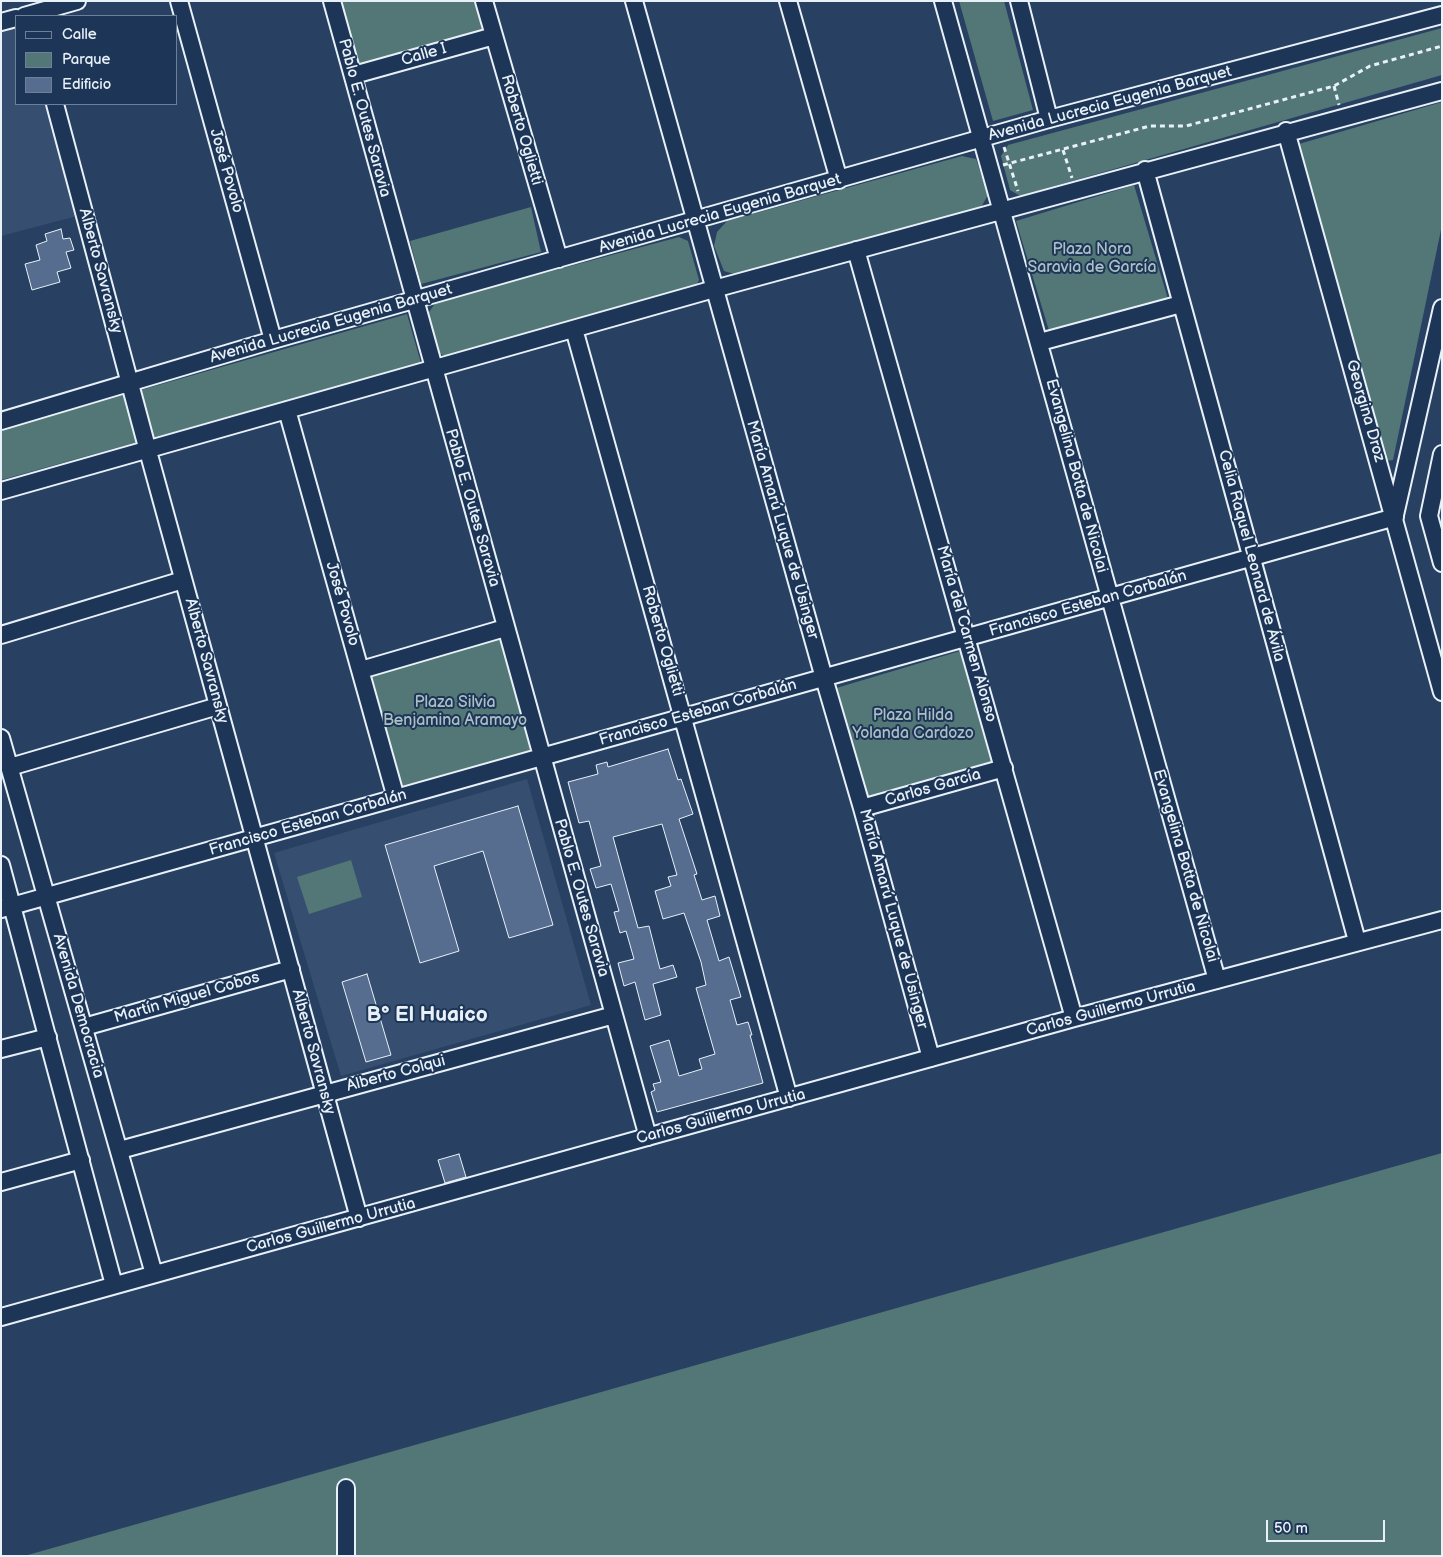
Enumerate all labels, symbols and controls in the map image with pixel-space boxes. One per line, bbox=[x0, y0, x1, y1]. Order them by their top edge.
legend bbox=[15, 15, 178, 105]
text: Calle bbox=[62, 25, 97, 44]
street label: Pablo E. Outes Saravia bbox=[334, 37, 394, 199]
street label: Calle I bbox=[399, 39, 449, 71]
text: Parque bbox=[62, 50, 110, 69]
street label: Avenida Lucrecia Eugenia Barquet bbox=[986, 62, 1234, 146]
street label: Roberto Oglietti bbox=[496, 72, 546, 188]
text: Edificio bbox=[62, 75, 111, 94]
street label: José Povolo bbox=[205, 127, 247, 215]
street label: Avenida Lucrecia Eugenia Barquet bbox=[597, 170, 843, 258]
street label: Alberto Savransky bbox=[74, 206, 126, 336]
park label: Plaza Nora Saravia de García bbox=[1028, 240, 1156, 278]
street label: Avenida Lucrecia Eugenia Barquet bbox=[208, 280, 454, 368]
street label: Georgina Droz bbox=[1341, 358, 1389, 464]
street label: Evangelina Botta de Nicolai bbox=[1041, 377, 1111, 575]
street label: María Amarú Luque de Usinger bbox=[742, 418, 822, 642]
street label: Pablo E. Outes Saravia bbox=[440, 427, 504, 589]
street label: Celia Raquel Leonard de Ávila bbox=[1213, 448, 1289, 664]
street label: María del Carmen Alonso bbox=[932, 543, 1000, 725]
street label: José Povolo bbox=[321, 560, 363, 648]
street label: Francisco Esteban Corbalán bbox=[987, 567, 1189, 641]
street label: Roberto Oglietti bbox=[637, 583, 687, 699]
street label: Alberto Savransky bbox=[180, 596, 232, 726]
street label: Francisco Esteban Corbalán bbox=[597, 676, 799, 750]
park label: Plaza Silvia Benjamina Aramayo bbox=[383, 693, 527, 731]
park label: Plaza Hilda Yolanda Cardozo bbox=[852, 706, 974, 744]
street label: Carlos García bbox=[883, 765, 983, 811]
street label: Evangelina Botta de Nicolai bbox=[1148, 767, 1222, 965]
street label: Francisco Esteban Corbalán bbox=[207, 786, 409, 860]
street label: María Amarú Luque de Usinger bbox=[854, 807, 932, 1031]
street label: Pablo E. Outes Saravia bbox=[549, 817, 613, 979]
street label: Avenida Democracia bbox=[48, 932, 108, 1080]
street label: Martín Miguel Cobos bbox=[112, 968, 262, 1028]
street label: Carlos Guillermo Urrutia bbox=[1024, 977, 1198, 1041]
street label: Alberto Savransky bbox=[287, 987, 339, 1117]
district label: Bº El Huaico bbox=[366, 1003, 488, 1029]
street label: Alberto Colqui bbox=[344, 1052, 448, 1096]
street label: Carlos Guillermo Urrutia bbox=[634, 1085, 808, 1149]
street label: Carlos Guillermo Urrutia bbox=[244, 1194, 418, 1258]
scale bar bbox=[1268, 1510, 1387, 1542]
text: 50 m bbox=[1274, 1519, 1308, 1538]

